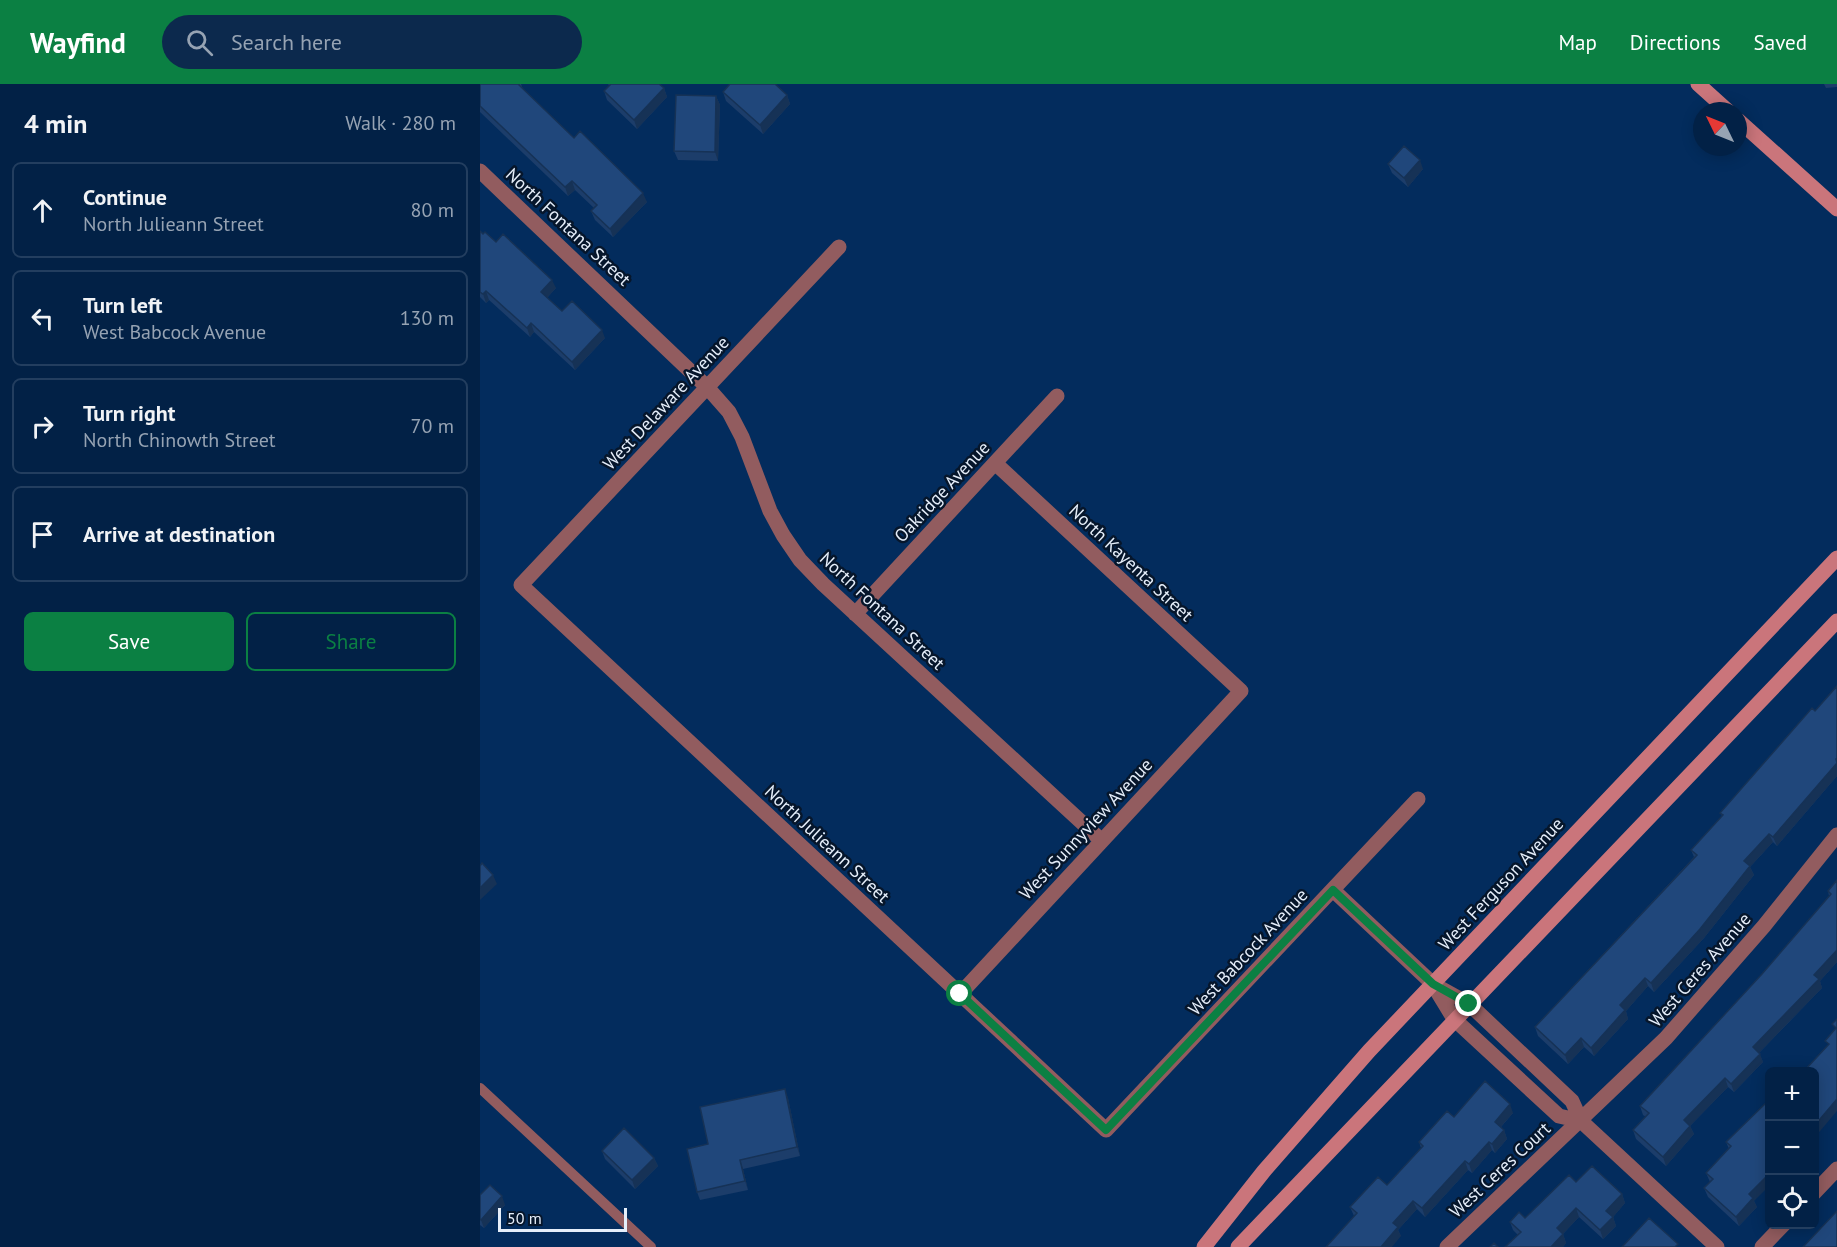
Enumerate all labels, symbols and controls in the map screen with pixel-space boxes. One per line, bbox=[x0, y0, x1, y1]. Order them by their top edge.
search box bbox=[162, 15, 582, 69]
text: Wayfind bbox=[30, 24, 126, 61]
icon: search bbox=[183, 26, 216, 59]
text: Search here bbox=[231, 28, 342, 56]
text: Map bbox=[1558, 29, 1597, 56]
text: Directions bbox=[1630, 29, 1721, 56]
text: Saved bbox=[1754, 29, 1807, 56]
north arrow bbox=[1693, 102, 1747, 156]
text: 4 min bbox=[24, 107, 87, 140]
text: Walk · 280 m bbox=[345, 110, 456, 136]
street label: North Fontana Street bbox=[501, 163, 636, 290]
text: Continue bbox=[83, 183, 167, 211]
icon: ahead bbox=[26, 194, 59, 227]
text: 80 m bbox=[411, 197, 454, 223]
text: North Julieann Street bbox=[83, 211, 264, 237]
text: Turn left bbox=[83, 291, 163, 319]
icon: left bbox=[26, 302, 59, 335]
text: 130 m bbox=[400, 305, 454, 331]
text: West Babcock Avenue bbox=[83, 319, 266, 345]
street label: West Delaware Avenue bbox=[598, 331, 734, 474]
text: Turn right bbox=[83, 399, 175, 427]
icon: right bbox=[26, 410, 59, 443]
text: 70 m bbox=[411, 413, 454, 439]
text: North Chinowth Street bbox=[83, 427, 276, 453]
street label: Oakridge Avenue bbox=[889, 436, 994, 547]
street label: North Kayenta Street bbox=[1064, 499, 1198, 626]
icon: arrive bbox=[26, 518, 59, 551]
text: Arrive at destination bbox=[83, 520, 275, 548]
street label: North Fontana Street bbox=[815, 547, 950, 674]
button: Save bbox=[24, 612, 234, 671]
button: Share bbox=[246, 612, 456, 671]
street label: West Sunnyview Avenue bbox=[1014, 753, 1157, 904]
street label: North Julieann Street bbox=[760, 780, 895, 908]
street label: West Ferguson Avenue bbox=[1433, 812, 1568, 955]
street label: West Babcock Avenue bbox=[1183, 884, 1312, 1020]
street label: West Ceres Avenue bbox=[1644, 908, 1755, 1032]
route start bbox=[946, 980, 972, 1006]
route end bbox=[1455, 990, 1481, 1016]
map controls bbox=[1765, 1067, 1819, 1229]
button: + bbox=[1765, 1067, 1819, 1121]
street label: West Ceres Court bbox=[1444, 1117, 1555, 1222]
button: − bbox=[1765, 1121, 1819, 1175]
button: locate bbox=[1765, 1175, 1819, 1229]
scale bar bbox=[498, 1205, 627, 1232]
text: 50 m bbox=[507, 1208, 542, 1228]

